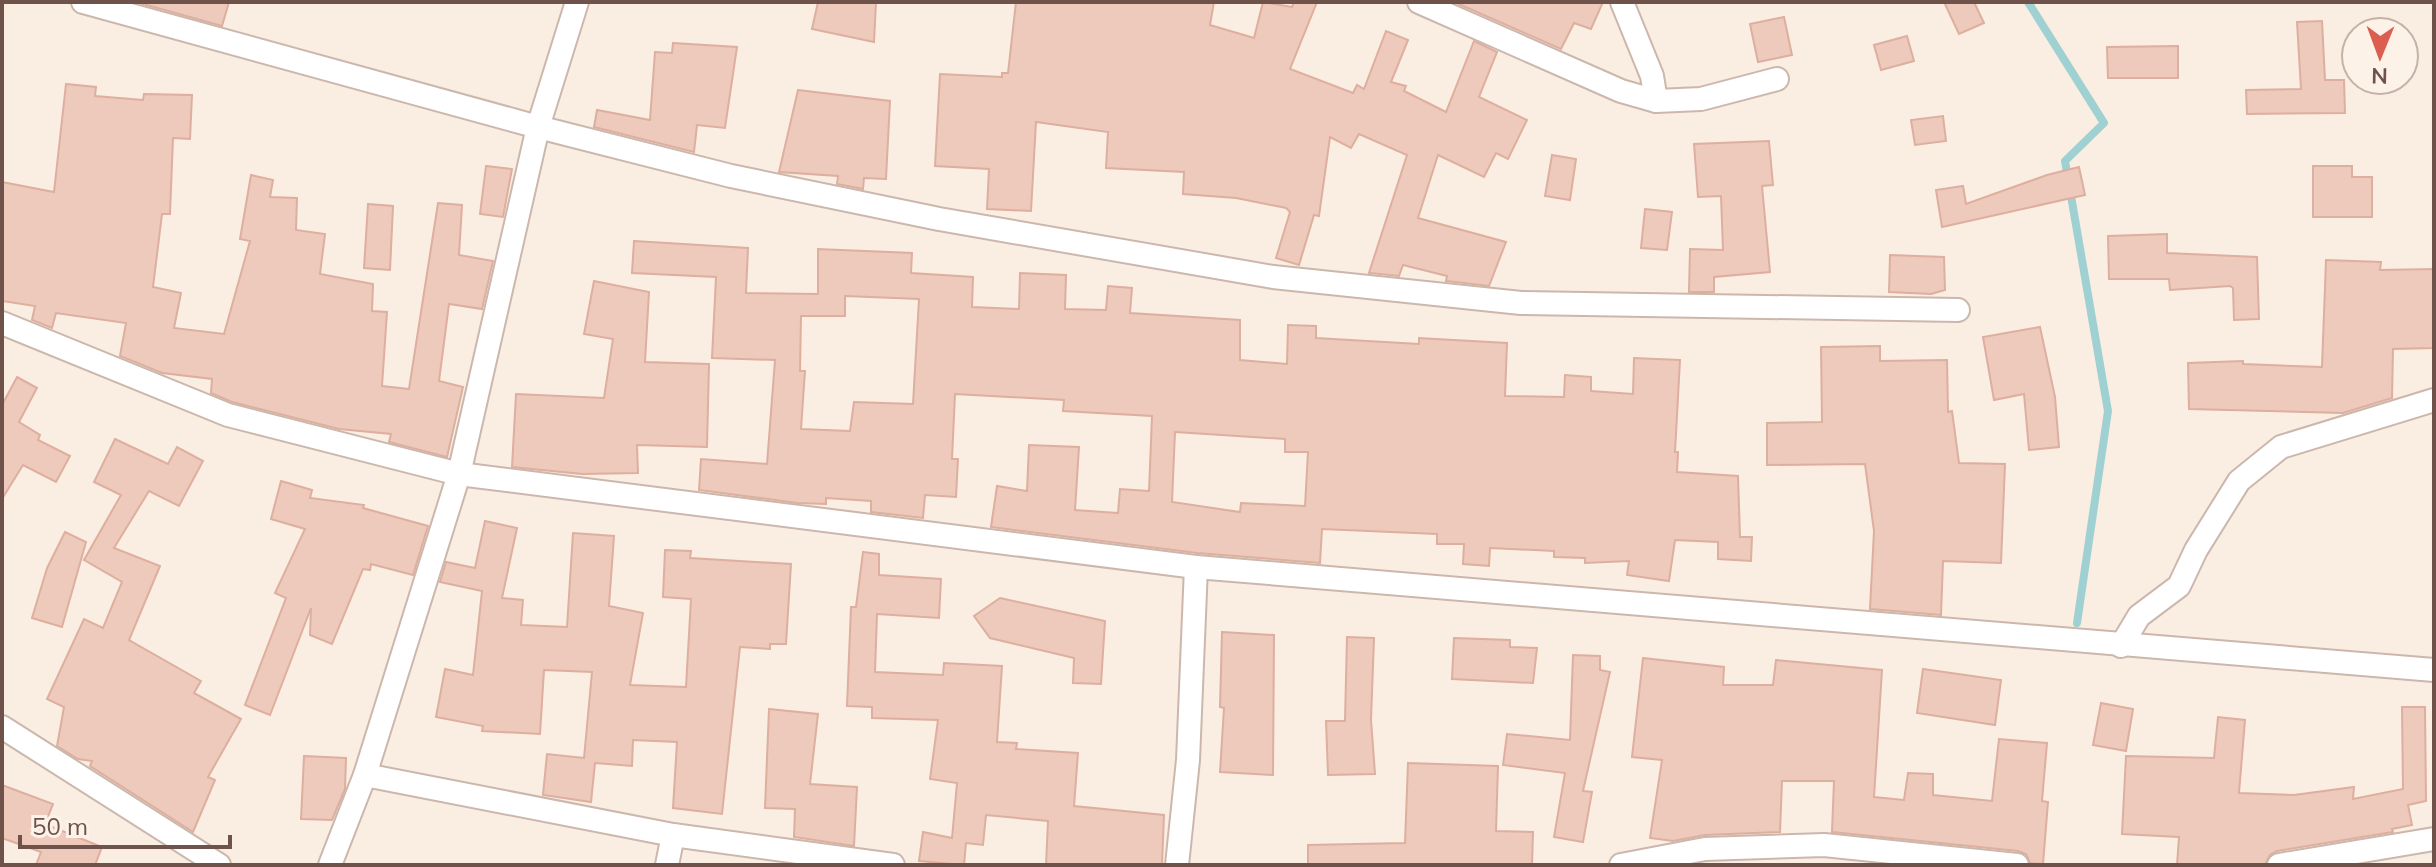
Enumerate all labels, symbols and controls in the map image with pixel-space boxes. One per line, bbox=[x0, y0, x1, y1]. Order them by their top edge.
north arrow bbox=[2340, 16, 2420, 96]
text: N bbox=[2371, 62, 2388, 90]
scale bar bbox=[20, 799, 230, 849]
text: 50 m bbox=[32, 811, 88, 841]

